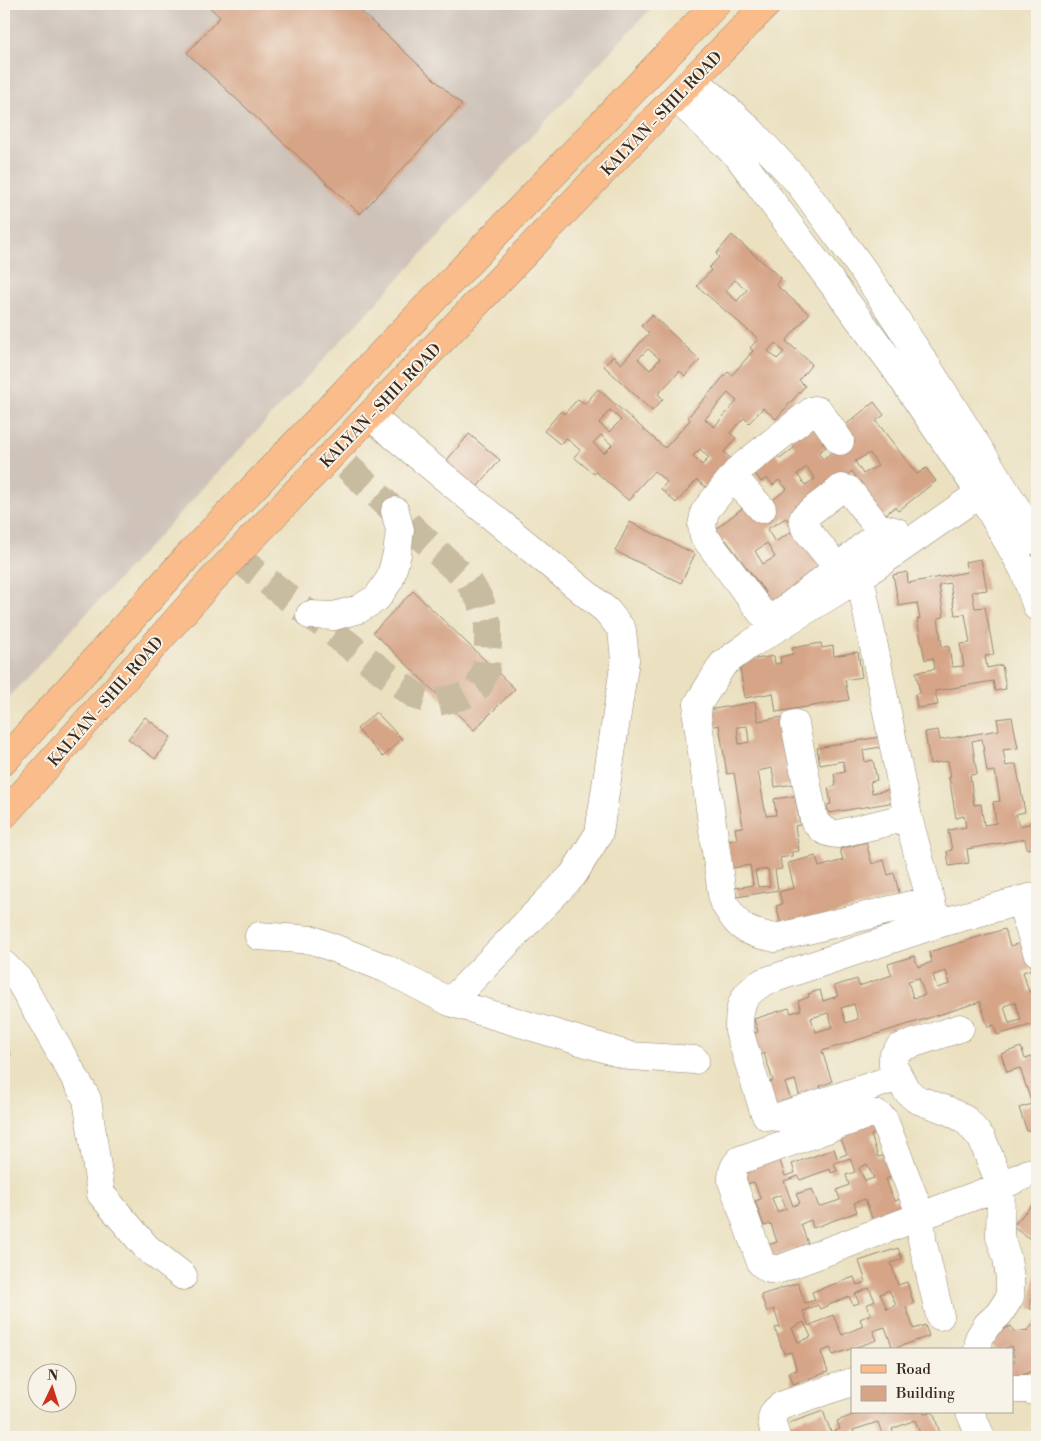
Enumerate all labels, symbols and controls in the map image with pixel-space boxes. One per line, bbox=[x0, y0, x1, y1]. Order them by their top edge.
street label: KALYAN - SHIL ROAD bbox=[597, 47, 727, 180]
street label: KALYAN - SHIL ROAD bbox=[316, 339, 446, 472]
street label: KALYAN - SHIL ROAD bbox=[44, 632, 168, 771]
legend bbox=[851, 1348, 1014, 1414]
text: Road bbox=[896, 1360, 931, 1379]
north arrow bbox=[28, 1364, 78, 1414]
text: N bbox=[47, 1367, 59, 1385]
text: Building bbox=[895, 1384, 955, 1403]

